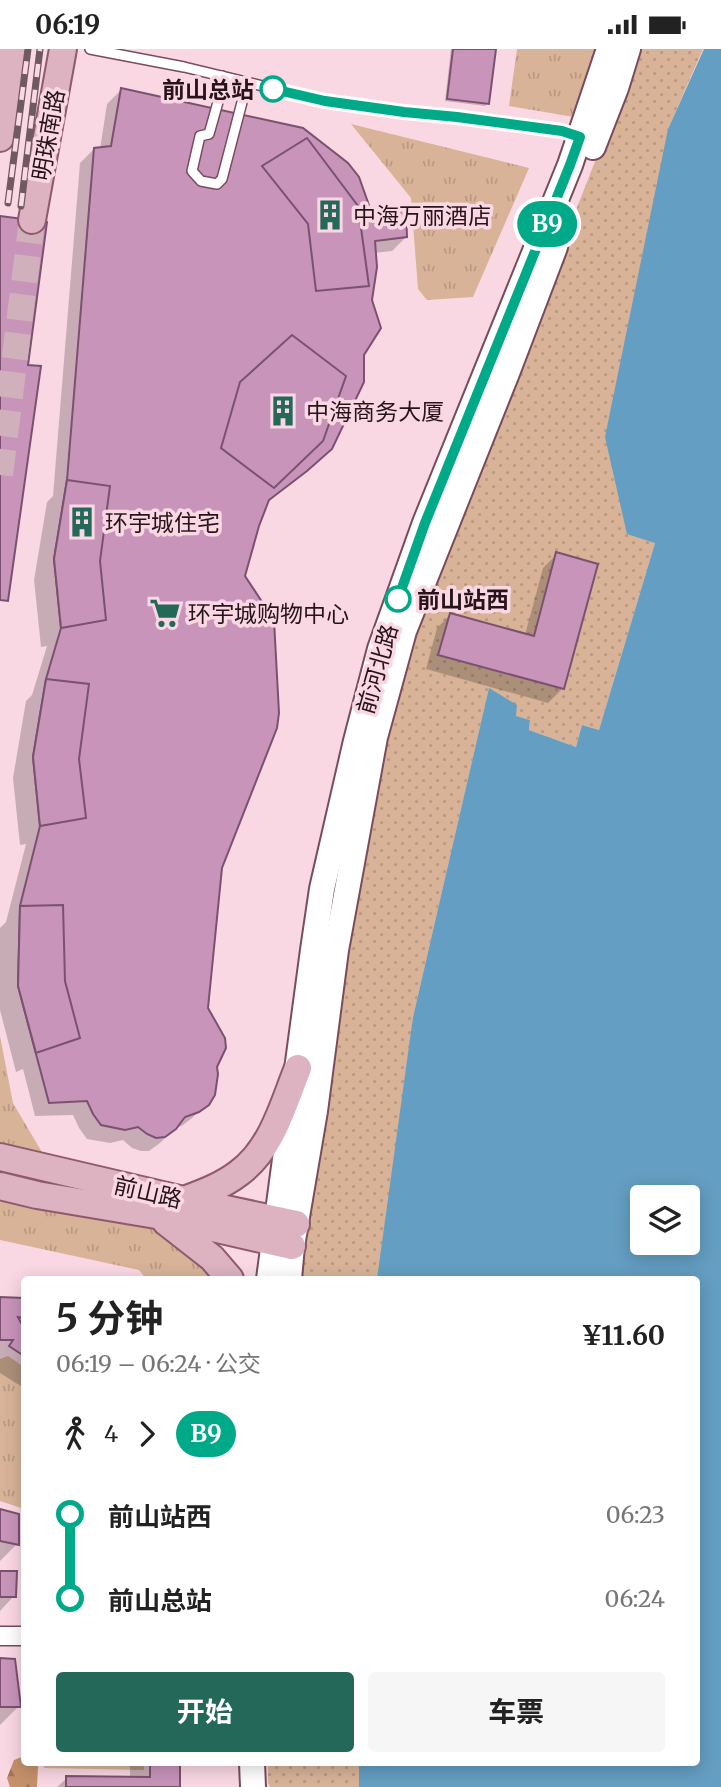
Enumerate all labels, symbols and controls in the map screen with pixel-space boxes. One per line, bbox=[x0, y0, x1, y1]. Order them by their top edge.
text: 06:19 bbox=[35, 8, 100, 41]
place label: 前山总站 bbox=[162, 75, 254, 104]
marker: 前山总站 bbox=[260, 76, 286, 102]
street label: 明珠南路 bbox=[26, 87, 70, 183]
building icon: 中海万丽酒店 bbox=[313, 198, 347, 232]
place label: 中海万丽酒店 bbox=[353, 201, 491, 230]
line badge: B9 bbox=[516, 201, 578, 247]
text: B9 bbox=[531, 208, 563, 239]
building icon: 中海商务大厦 bbox=[266, 394, 300, 428]
place label: 中海商务大厦 bbox=[306, 397, 444, 426]
building icon: 环宇城住宅 bbox=[65, 505, 99, 539]
place label: 环宇城住宅 bbox=[105, 508, 220, 537]
place label: 前山站西 bbox=[417, 585, 509, 614]
marker: 前山站西 bbox=[385, 586, 411, 612]
supermarket icon: 环宇城购物中心 bbox=[148, 596, 182, 630]
place label: 环宇城购物中心 bbox=[188, 599, 349, 628]
street label: 前河北路 bbox=[350, 621, 404, 717]
street label: 前山路 bbox=[111, 1170, 185, 1214]
map controls bbox=[630, 1185, 700, 1255]
button: layers bbox=[630, 1185, 700, 1255]
text: 5 分钟 bbox=[56, 1295, 163, 1342]
text: ¥11.60 bbox=[582, 1319, 665, 1352]
text: 06:19 – 06:24 · 公交 bbox=[56, 1349, 261, 1378]
icon: walk bbox=[56, 1415, 94, 1453]
icon: forward bbox=[128, 1415, 166, 1453]
text: B9 bbox=[190, 1418, 222, 1449]
text: 4 bbox=[104, 1419, 118, 1448]
text: 前山站西 bbox=[108, 1500, 212, 1533]
text: 06:23 bbox=[606, 1500, 665, 1529]
text: 前山总站 bbox=[108, 1584, 212, 1617]
text: 06:24 bbox=[605, 1584, 665, 1613]
button: 开始 bbox=[56, 1672, 354, 1752]
button: 车票 bbox=[368, 1672, 665, 1752]

